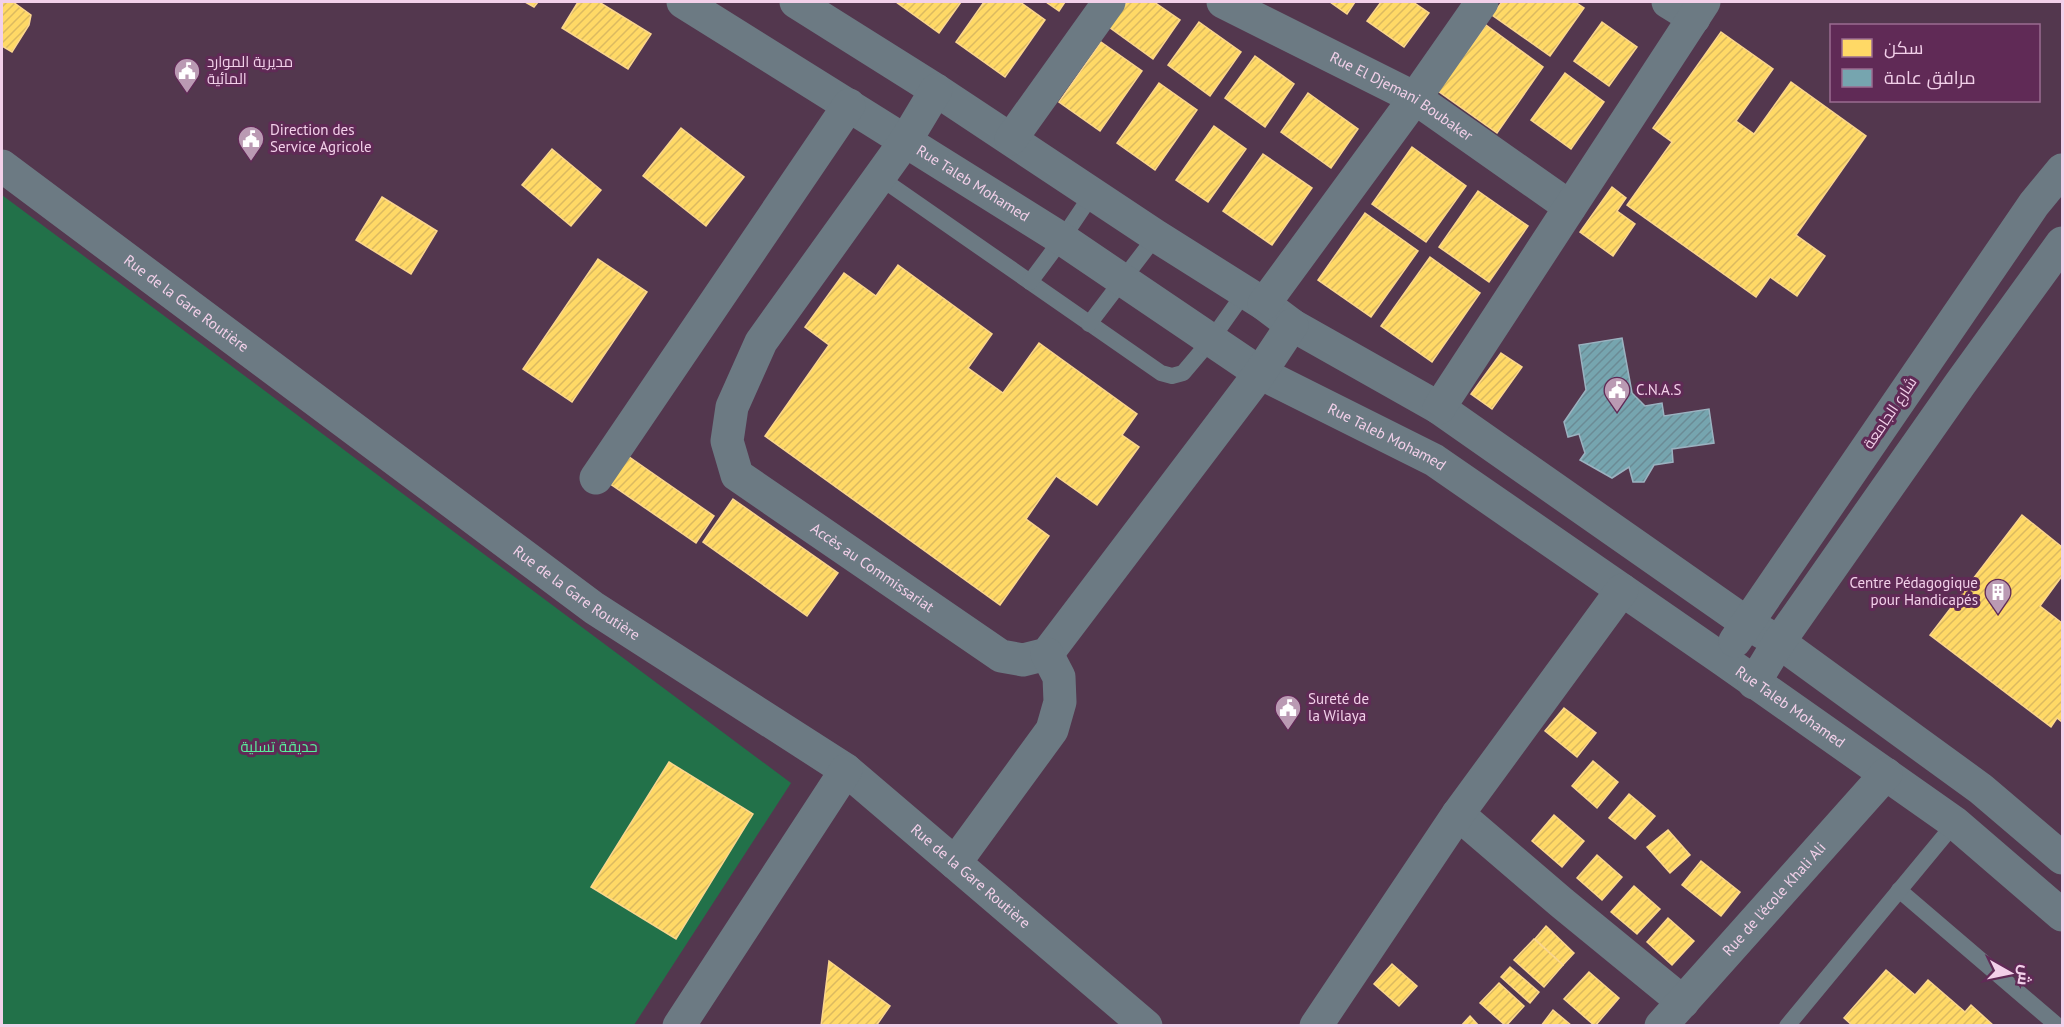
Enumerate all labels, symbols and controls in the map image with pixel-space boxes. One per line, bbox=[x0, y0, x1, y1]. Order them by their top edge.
legend bbox=[1830, 24, 2040, 102]
text: سكن bbox=[1884, 36, 1923, 59]
street label: Rue El Djemani Boubaker bbox=[1327, 47, 1477, 145]
place label: مديرية الموارد المائية bbox=[207, 52, 293, 88]
public building icon: مديرية الموارد المائية bbox=[172, 56, 202, 94]
text: مرافق عامة bbox=[1884, 66, 1976, 90]
place label: Direction des Service Agricole bbox=[270, 120, 372, 156]
public building icon: Direction des Service Agricole bbox=[236, 124, 266, 162]
street label: Rue Taleb Mohamed bbox=[913, 140, 1033, 225]
street label: Rue de la Gare Routière bbox=[120, 250, 253, 356]
street label: شارع الجامعة bbox=[1859, 373, 1922, 453]
public building icon: C.N.A.S bbox=[1602, 375, 1632, 413]
place label: C.N.A.S bbox=[1636, 380, 1681, 399]
street label: Rue Taleb Mohamed bbox=[1325, 398, 1450, 474]
street label: Accès au Commissariat bbox=[807, 518, 938, 616]
street label: Rue de la Gare Routière bbox=[510, 541, 644, 644]
place label: Centre Pédagogique pour Handicapés bbox=[1849, 573, 1978, 609]
building icon: Centre Pédagogique pour Handicapés bbox=[1983, 577, 2013, 615]
street label: Rue Taleb Mohamed bbox=[1732, 661, 1849, 752]
place label: Sureté de la Wilaya bbox=[1308, 689, 1369, 725]
public building icon: Sureté de la Wilaya bbox=[1273, 693, 1303, 731]
park label: حديقة تسلية bbox=[240, 737, 318, 756]
street label: Rue de la Gare Routière bbox=[907, 819, 1035, 932]
street label: Rue de l'école Khali Ali bbox=[1718, 838, 1830, 960]
north arrow bbox=[1980, 943, 2040, 1003]
text: ش bbox=[2013, 964, 2036, 987]

